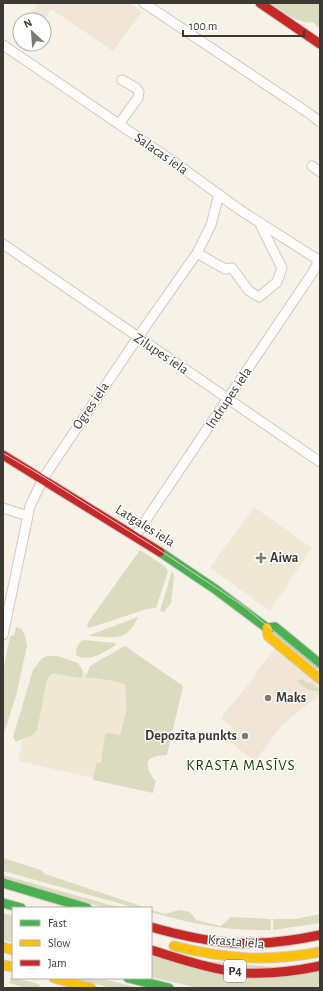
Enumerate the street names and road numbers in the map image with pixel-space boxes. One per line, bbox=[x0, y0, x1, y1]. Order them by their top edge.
street label: Salacas iela bbox=[132, 131, 191, 178]
street label: Zilupes iela bbox=[131, 331, 191, 377]
street label: Indrupes iela bbox=[203, 364, 255, 431]
street label: Ogres iela bbox=[70, 379, 112, 432]
street label: Latgales iela bbox=[113, 502, 177, 550]
street label: Krasta iela bbox=[207, 933, 265, 951]
road number: P4 bbox=[224, 960, 246, 982]

